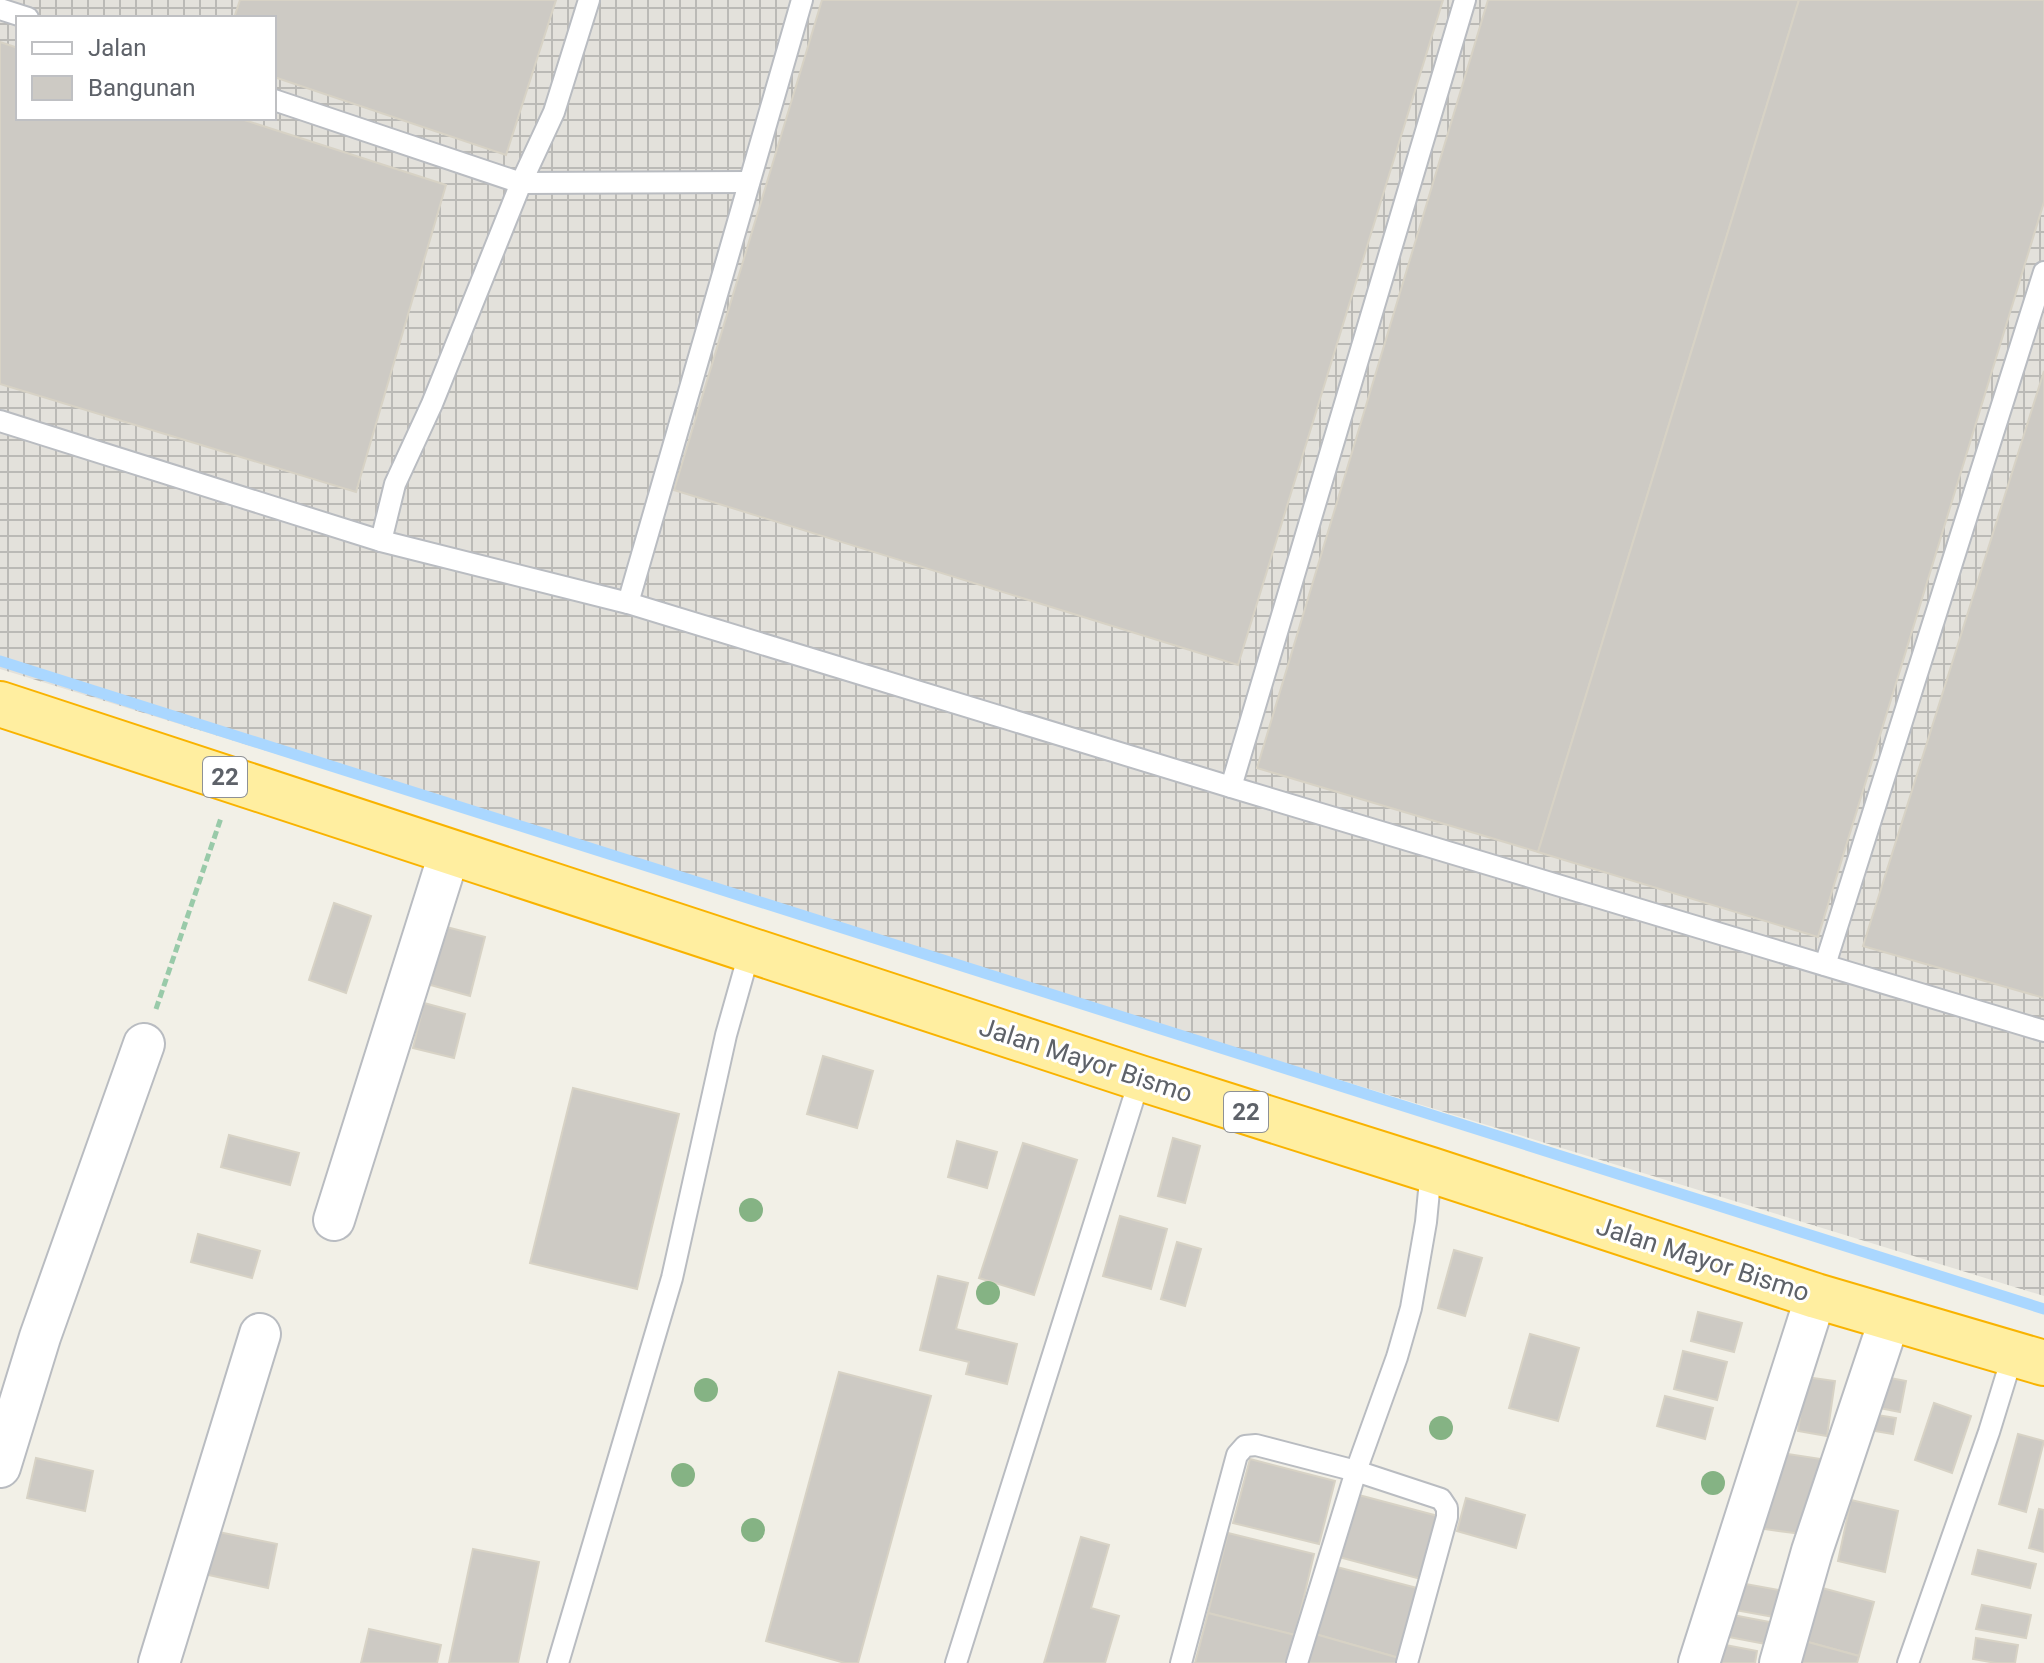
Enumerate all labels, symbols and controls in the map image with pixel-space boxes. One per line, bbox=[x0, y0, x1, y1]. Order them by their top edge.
legend bbox=[16, 16, 276, 120]
text: Jalan bbox=[88, 34, 146, 62]
text: Bangunan bbox=[88, 74, 196, 102]
road number: 22 bbox=[203, 757, 247, 797]
street label: Jalan Mayor Bismo bbox=[976, 1011, 1196, 1109]
road number: 22 bbox=[1224, 1092, 1268, 1132]
street label: Jalan Mayor Bismo bbox=[1593, 1210, 1813, 1308]

